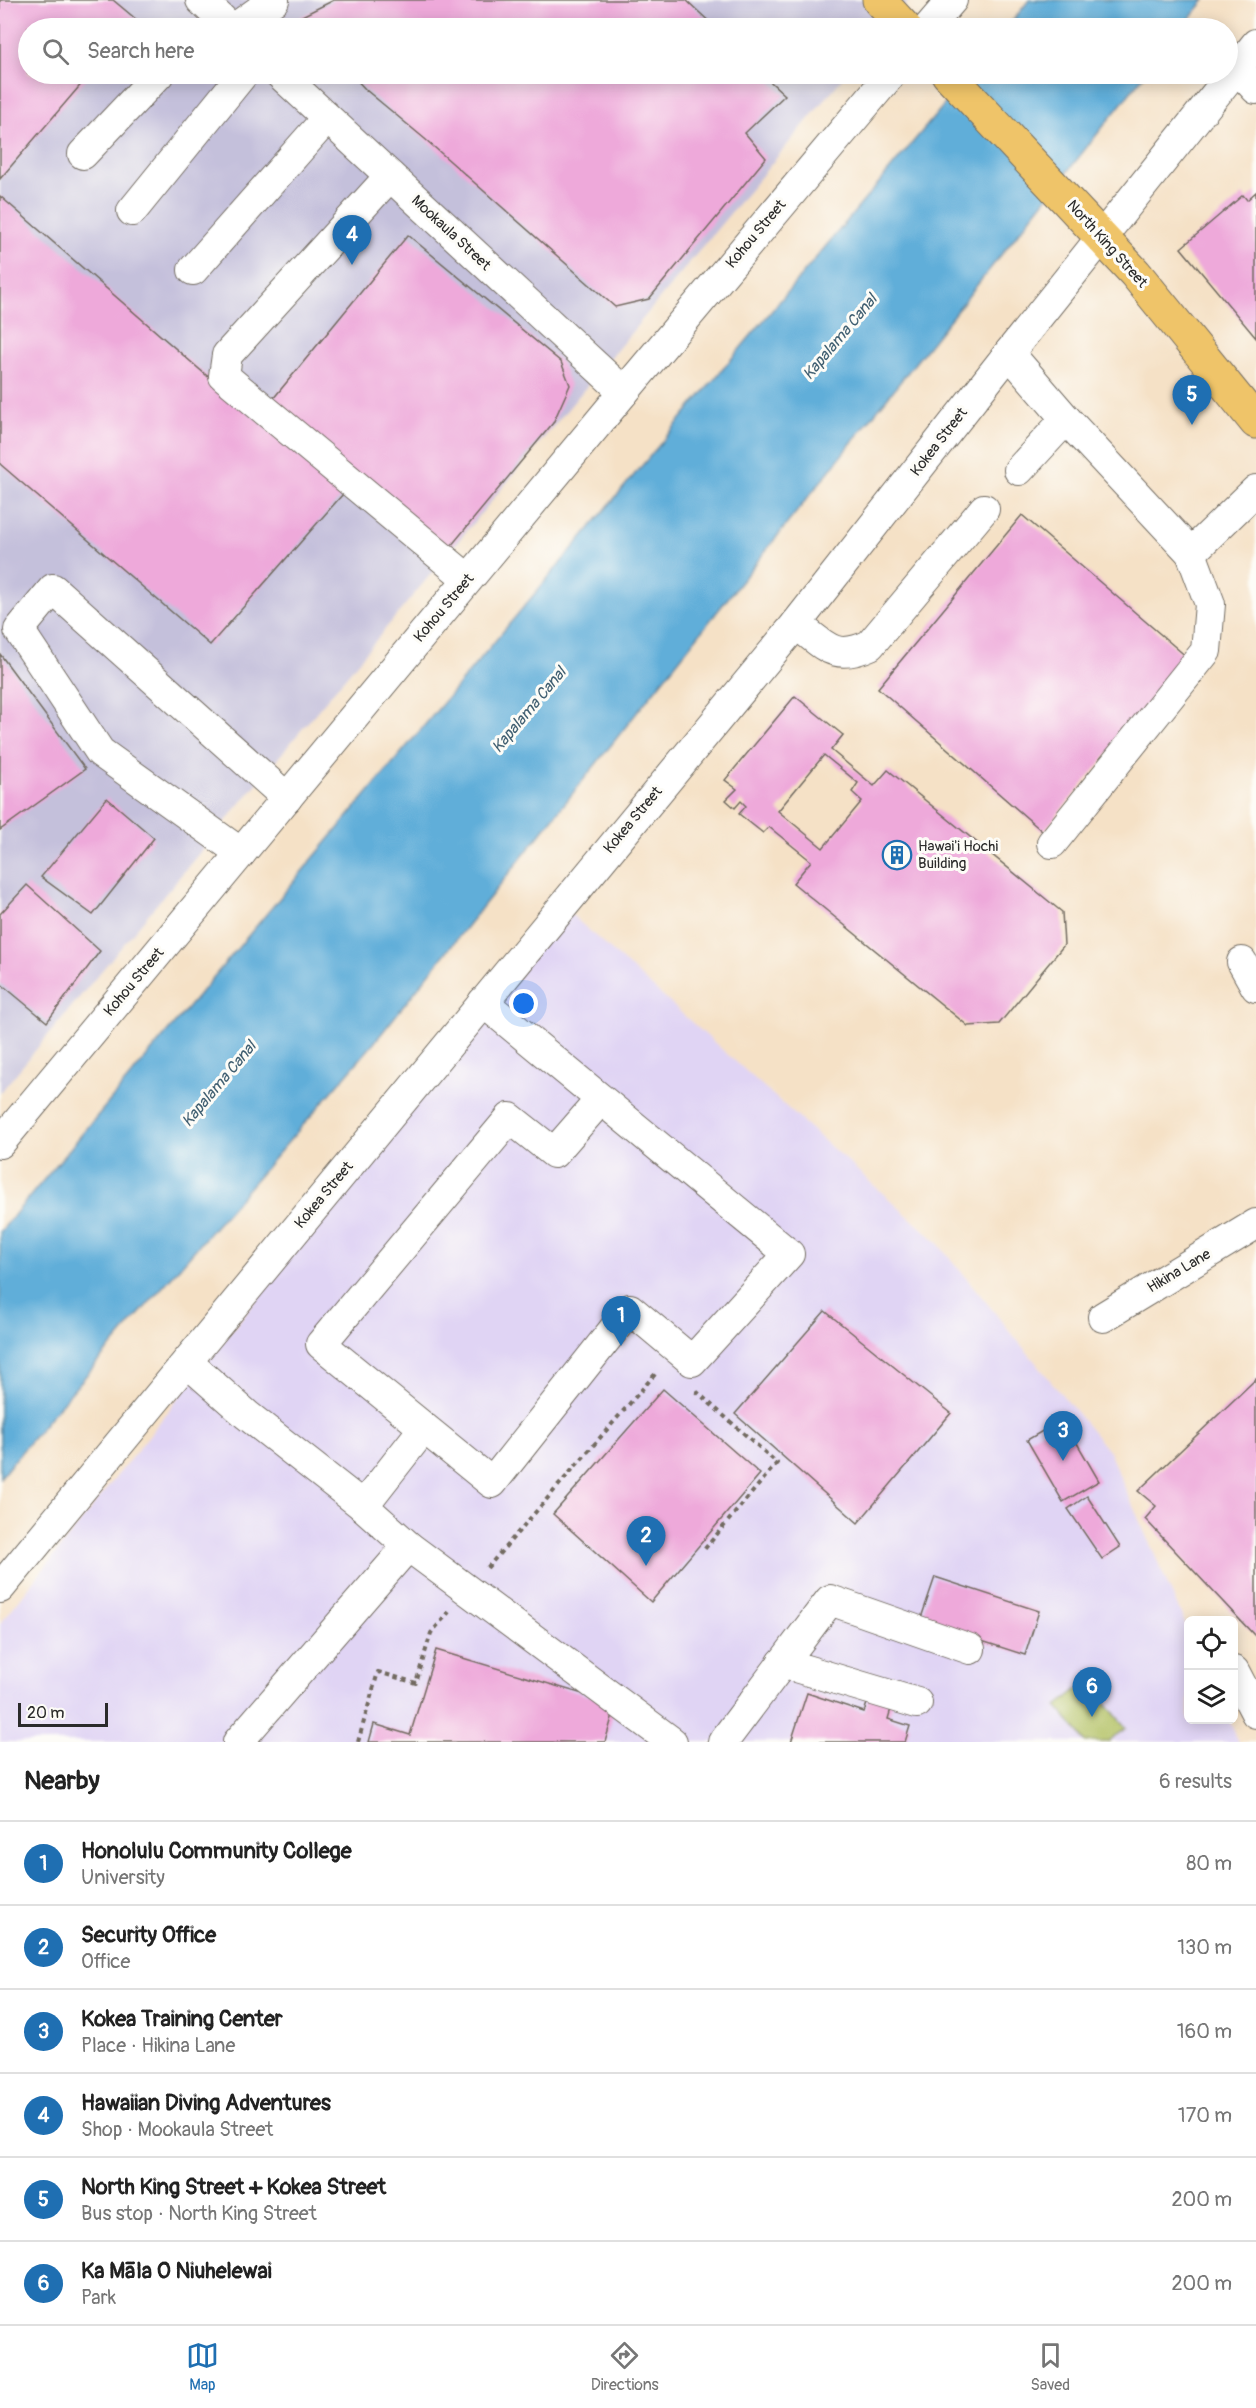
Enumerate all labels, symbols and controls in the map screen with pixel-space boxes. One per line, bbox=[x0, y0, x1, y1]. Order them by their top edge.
search box bbox=[18, 18, 1238, 84]
icon: search bbox=[39, 35, 72, 68]
text: Search here bbox=[87, 37, 194, 65]
street label: Mookaula Street bbox=[407, 191, 495, 275]
street label: Kohou Street bbox=[722, 195, 791, 272]
street label: North King Street bbox=[1063, 196, 1152, 292]
pin: 4 bbox=[332, 216, 372, 265]
water label: Kapalama Canal bbox=[798, 288, 883, 384]
pin: 5 bbox=[1172, 376, 1212, 425]
street label: Kokea Street bbox=[906, 403, 972, 480]
street label: Kohou Street bbox=[410, 569, 479, 646]
water label: Kapalama Canal bbox=[487, 661, 572, 757]
street label: Kokea Street bbox=[599, 782, 667, 857]
place label: Hawai'i Hochi Building bbox=[918, 837, 998, 873]
building icon: Hawai'i Hochi Building bbox=[881, 839, 913, 871]
street label: Kohou Street bbox=[100, 943, 169, 1020]
your location bbox=[509, 989, 538, 1018]
water label: Kapalama Canal bbox=[177, 1035, 262, 1131]
street label: Kokea Street bbox=[290, 1157, 358, 1232]
street label: Hikina Lane bbox=[1144, 1244, 1215, 1297]
pin: 1 bbox=[602, 1296, 640, 1346]
pin: 3 bbox=[1044, 1412, 1082, 1461]
pin: 2 bbox=[626, 1516, 666, 1566]
map controls bbox=[1184, 1616, 1238, 1724]
button: locate bbox=[1184, 1616, 1238, 1670]
pin: 6 bbox=[1072, 1668, 1112, 1717]
button: layers bbox=[1184, 1670, 1238, 1724]
scale bar bbox=[18, 1700, 108, 1728]
text: 20 m bbox=[27, 1703, 65, 1723]
text: Nearby bbox=[24, 1765, 100, 1797]
text: 6 results bbox=[1159, 1769, 1232, 1794]
text: Honolulu Community College bbox=[81, 1837, 352, 1865]
text: 1 bbox=[40, 1851, 47, 1876]
text: 80 m bbox=[1186, 1851, 1232, 1876]
text: University bbox=[81, 1865, 165, 1890]
text: Security Office bbox=[81, 1921, 216, 1949]
text: 2 bbox=[38, 1935, 49, 1960]
text: 130 m bbox=[1177, 1935, 1232, 1960]
text: Office bbox=[81, 1949, 130, 1974]
text: Kokea Training Center bbox=[81, 2005, 283, 2033]
text: 3 bbox=[38, 2019, 49, 2044]
text: 160 m bbox=[1177, 2019, 1232, 2044]
text: Place · Hikina Lane bbox=[81, 2033, 235, 2058]
text: Hawaiian Diving Adventures bbox=[81, 2089, 331, 2117]
text: 4 bbox=[38, 2103, 49, 2128]
text: 170 m bbox=[1178, 2103, 1232, 2128]
text: Shop · Mookaula Street bbox=[81, 2117, 273, 2142]
text: North King Street + Kokea Street bbox=[81, 2173, 386, 2201]
text: 5 bbox=[38, 2187, 49, 2212]
text: 200 m bbox=[1171, 2187, 1232, 2212]
text: Bus stop · North King Street bbox=[81, 2201, 317, 2226]
text: Ka Māla O Niuhelewai bbox=[81, 2257, 272, 2285]
text: 6 bbox=[38, 2271, 49, 2296]
text: 200 m bbox=[1171, 2271, 1232, 2296]
text: Park bbox=[81, 2285, 116, 2310]
tab: Map bbox=[186, 2339, 219, 2395]
tab: Directions bbox=[591, 2339, 659, 2395]
tab: Saved bbox=[1030, 2339, 1070, 2395]

